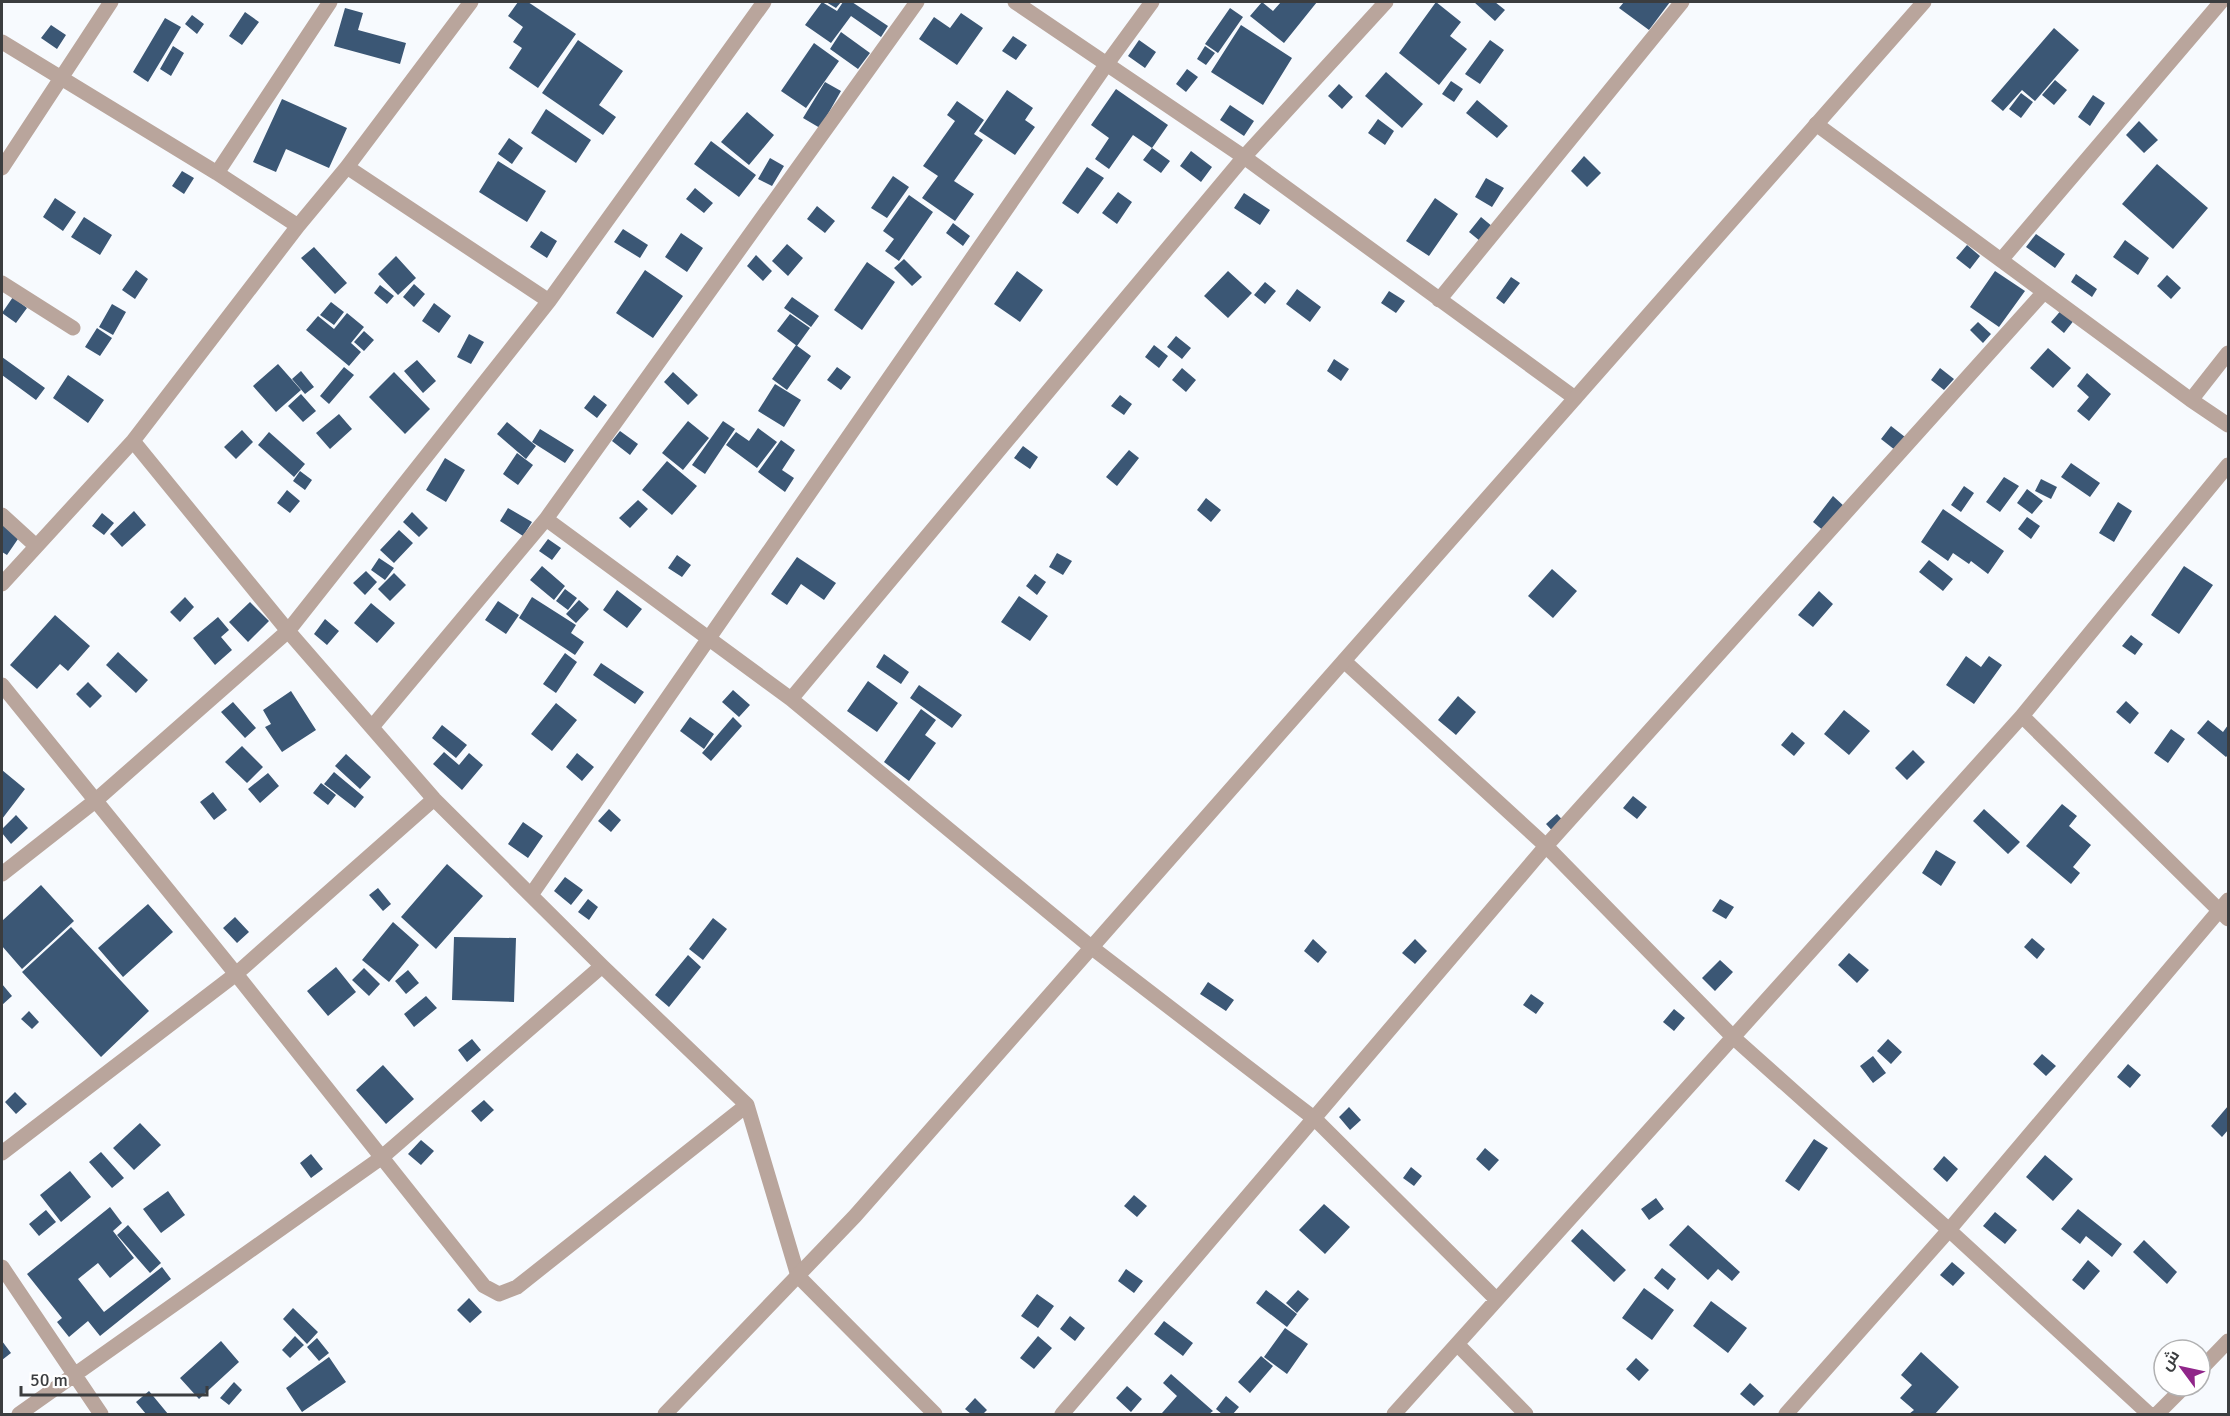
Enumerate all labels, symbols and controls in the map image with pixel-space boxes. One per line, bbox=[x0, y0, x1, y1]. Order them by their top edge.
north arrow bbox=[2152, 1338, 2212, 1398]
text: ش bbox=[2156, 1346, 2184, 1374]
scale bar bbox=[21, 1359, 207, 1397]
text: 50 m bbox=[30, 1369, 68, 1391]

